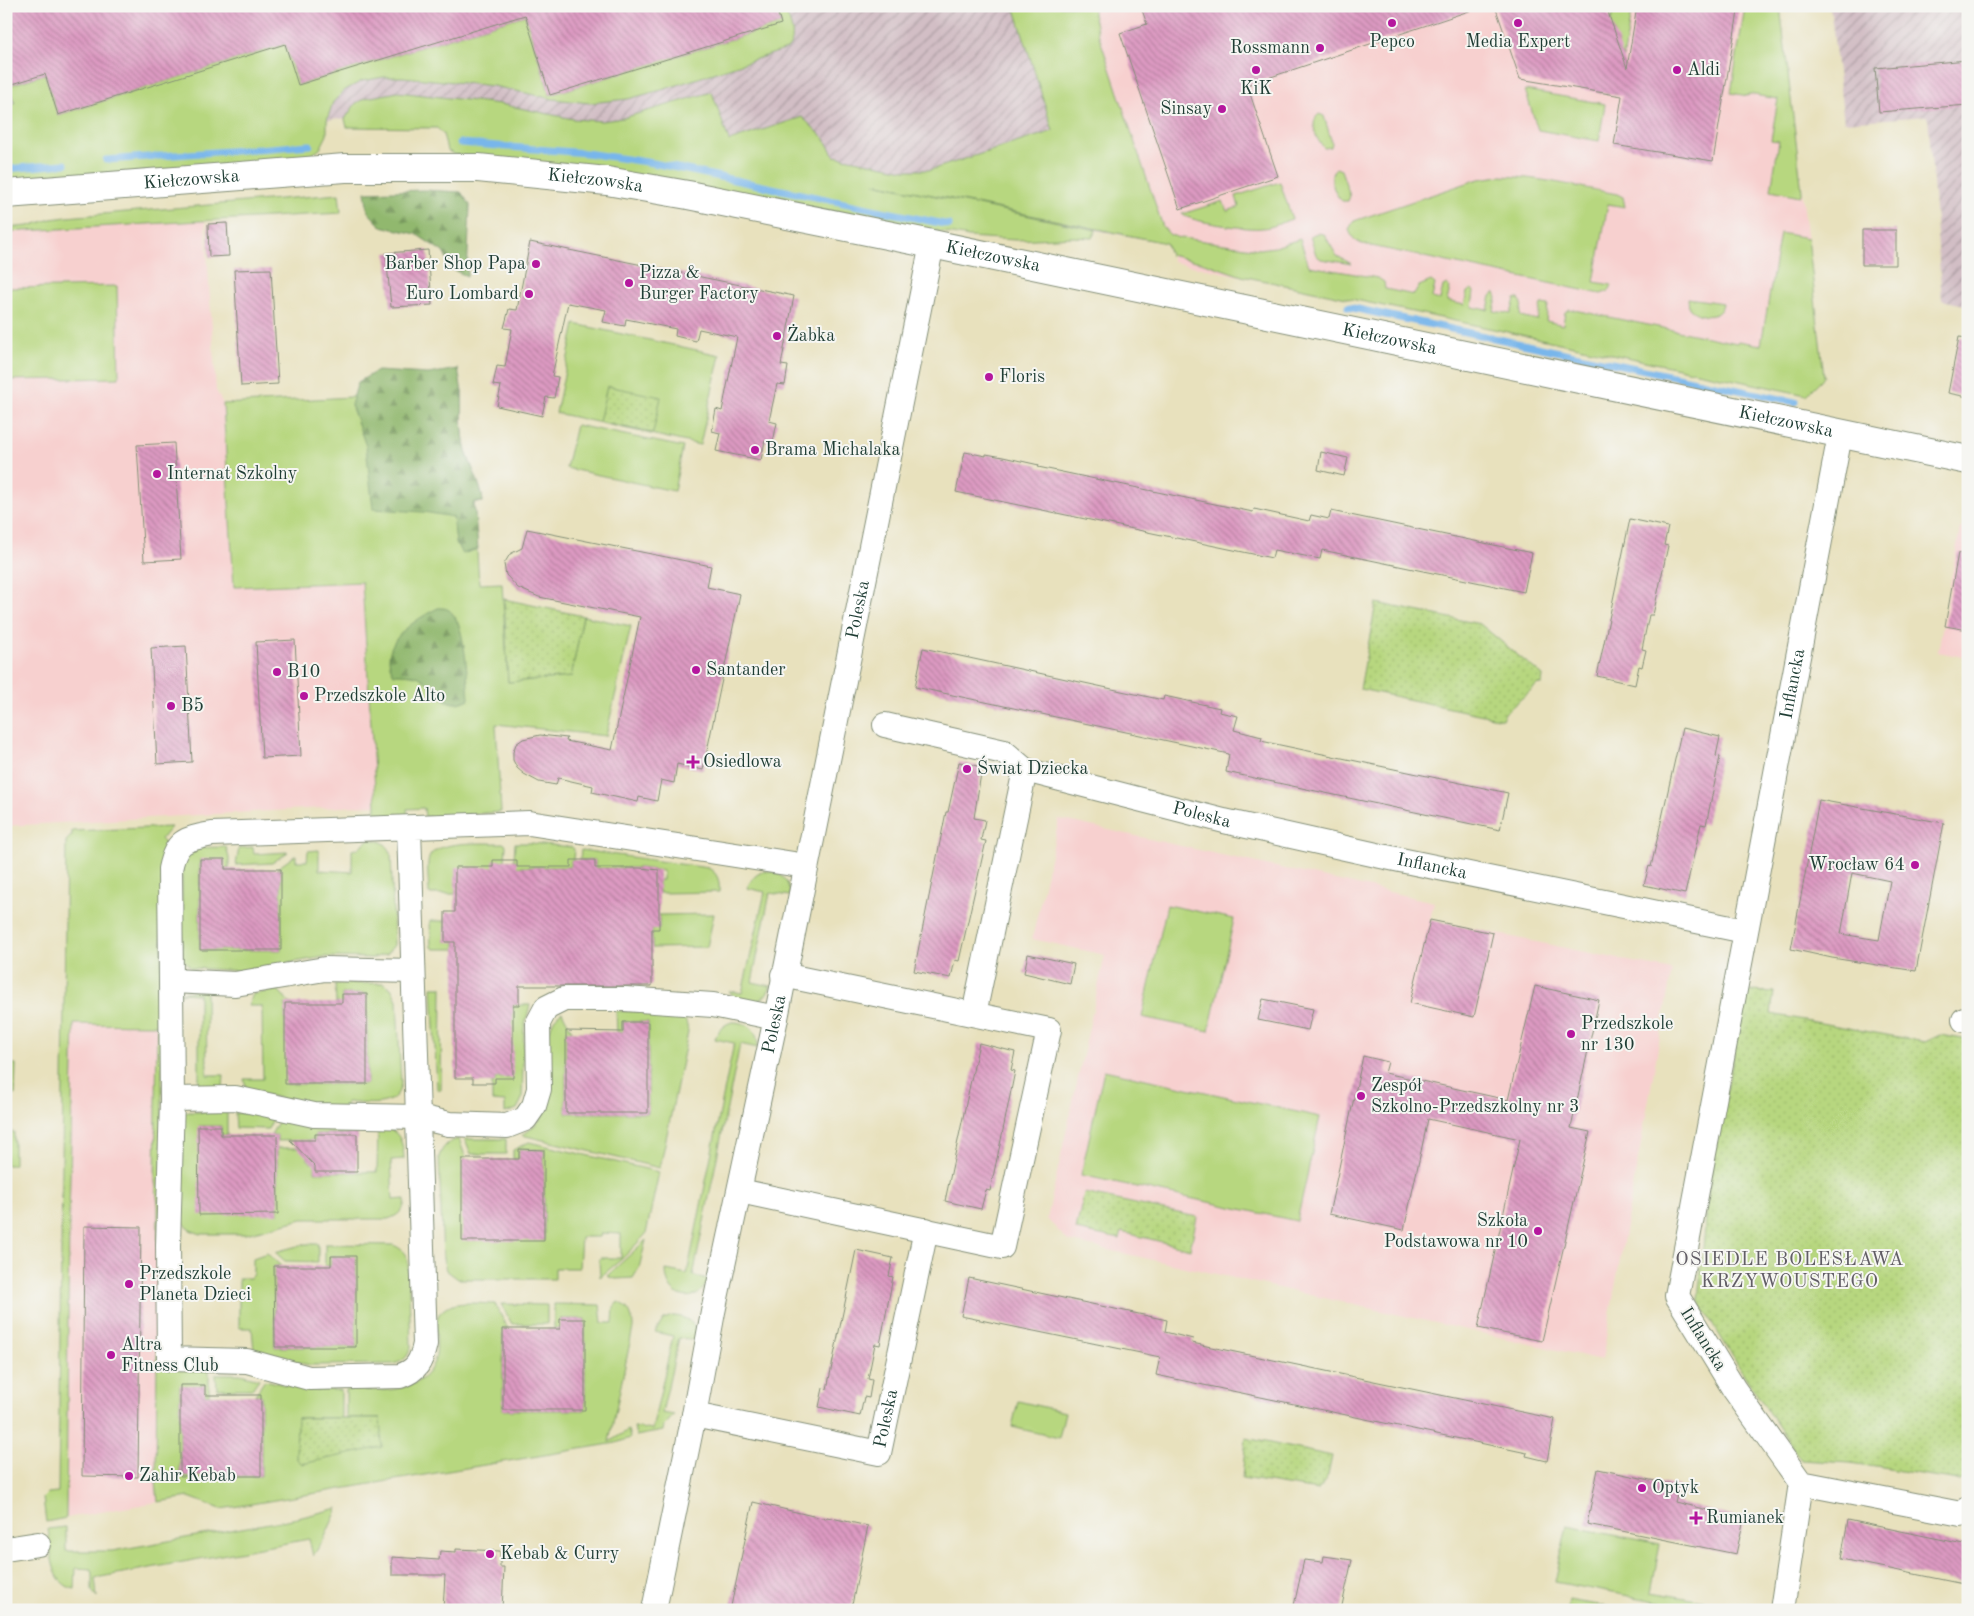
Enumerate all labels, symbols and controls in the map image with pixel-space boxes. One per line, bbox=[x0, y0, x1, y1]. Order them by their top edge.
marker: Pepco bbox=[1386, 17, 1398, 29]
marker: Media Expert bbox=[1512, 17, 1524, 29]
place label: Pepco bbox=[1369, 33, 1415, 51]
place label: Media Expert bbox=[1466, 33, 1570, 51]
place label: Rossmann bbox=[1230, 39, 1310, 57]
marker: Rossmann bbox=[1314, 42, 1326, 54]
place label: Aldi bbox=[1687, 61, 1720, 79]
marker: KiK bbox=[1250, 64, 1262, 76]
marker: Aldi bbox=[1671, 64, 1683, 76]
place label: KiK bbox=[1240, 80, 1272, 98]
place label: Sinsay bbox=[1160, 100, 1212, 118]
marker: Sinsay bbox=[1216, 103, 1228, 115]
street label: Kiełczowska bbox=[547, 166, 645, 196]
street label: Kiełczowska bbox=[143, 167, 240, 192]
street label: Kiełczowska bbox=[944, 238, 1042, 275]
place label: Barber Shop Papa bbox=[385, 255, 526, 273]
marker: Barber Shop Papa bbox=[530, 258, 542, 270]
place label: Pizza & Burger Factory bbox=[639, 264, 759, 303]
marker: Pizza & Burger Factory bbox=[623, 277, 635, 289]
place label: Euro Lombard bbox=[405, 285, 519, 303]
marker: Euro Lombard bbox=[523, 288, 535, 300]
street label: Kiełczowska bbox=[1341, 321, 1438, 358]
place label: Żabka bbox=[787, 324, 835, 345]
marker: Żabka bbox=[771, 330, 783, 342]
place label: Floris bbox=[999, 368, 1045, 386]
marker: Floris bbox=[983, 371, 995, 383]
street label: Kiełczowska bbox=[1737, 403, 1835, 441]
place label: Brama Michalaka bbox=[765, 441, 901, 459]
marker: Brama Michalaka bbox=[749, 444, 761, 456]
place label: Internat Szkolny bbox=[167, 465, 298, 483]
marker: Internat Szkolny bbox=[151, 468, 163, 480]
street label: Poleska bbox=[844, 579, 873, 641]
street label: Inflancka bbox=[1777, 647, 1808, 720]
place label: Santander bbox=[706, 661, 786, 679]
place label: B10 bbox=[287, 663, 320, 681]
marker: Santander bbox=[690, 664, 702, 676]
marker: B10 bbox=[271, 666, 283, 678]
place label: Przedszkole Alto bbox=[314, 687, 445, 705]
marker: Przedszkole Alto bbox=[298, 690, 310, 702]
place label: B5 bbox=[181, 697, 204, 715]
marker: B5 bbox=[165, 700, 177, 712]
place label: Osiedlowa bbox=[703, 753, 782, 771]
place label: Świat Dziecka bbox=[977, 755, 1089, 778]
marker: Osiedlowa bbox=[687, 756, 699, 768]
marker: Świat Dziecka bbox=[961, 763, 973, 775]
street label: Poleska bbox=[1171, 799, 1233, 831]
street label: Inflancka bbox=[1395, 851, 1469, 883]
place label: Wrocław 64 bbox=[1808, 856, 1905, 874]
marker: Wrocław 64 bbox=[1909, 859, 1921, 871]
street label: Poleska bbox=[760, 993, 789, 1055]
place label: Przedszkole nr 130 bbox=[1581, 1015, 1673, 1054]
marker: Przedszkole nr 130 bbox=[1565, 1028, 1577, 1040]
place label: Zespół Szkolno-Przedszkolny nr 3 bbox=[1371, 1077, 1580, 1116]
marker: Zespół Szkolno-Przedszkolny nr 3 bbox=[1355, 1090, 1367, 1102]
place label: Szkoła Podstawowa nr 10 bbox=[1384, 1212, 1528, 1251]
marker: Szkoła Podstawowa nr 10 bbox=[1532, 1225, 1544, 1237]
district label: OSIEDLE BOLESŁAWA KRZYWOUSTEGO bbox=[1675, 1251, 1905, 1292]
place label: Przedszkole Planeta Dzieci bbox=[139, 1265, 251, 1304]
marker: Przedszkole Planeta Dzieci bbox=[123, 1278, 135, 1290]
street label: Inflancka bbox=[1677, 1304, 1730, 1374]
place label: Altra Fitness Club bbox=[121, 1336, 219, 1375]
marker: Altra Fitness Club bbox=[105, 1349, 117, 1361]
street label: Poleska bbox=[871, 1388, 901, 1450]
place label: Zahir Kebab bbox=[139, 1467, 236, 1485]
marker: Zahir Kebab bbox=[123, 1470, 135, 1482]
place label: Optyk bbox=[1652, 1479, 1699, 1497]
marker: Optyk bbox=[1636, 1482, 1648, 1494]
place label: Rumianek bbox=[1706, 1509, 1784, 1527]
marker: Rumianek bbox=[1690, 1512, 1702, 1524]
place label: Kebab & Curry bbox=[500, 1545, 620, 1563]
marker: Kebab & Curry bbox=[484, 1548, 496, 1560]

